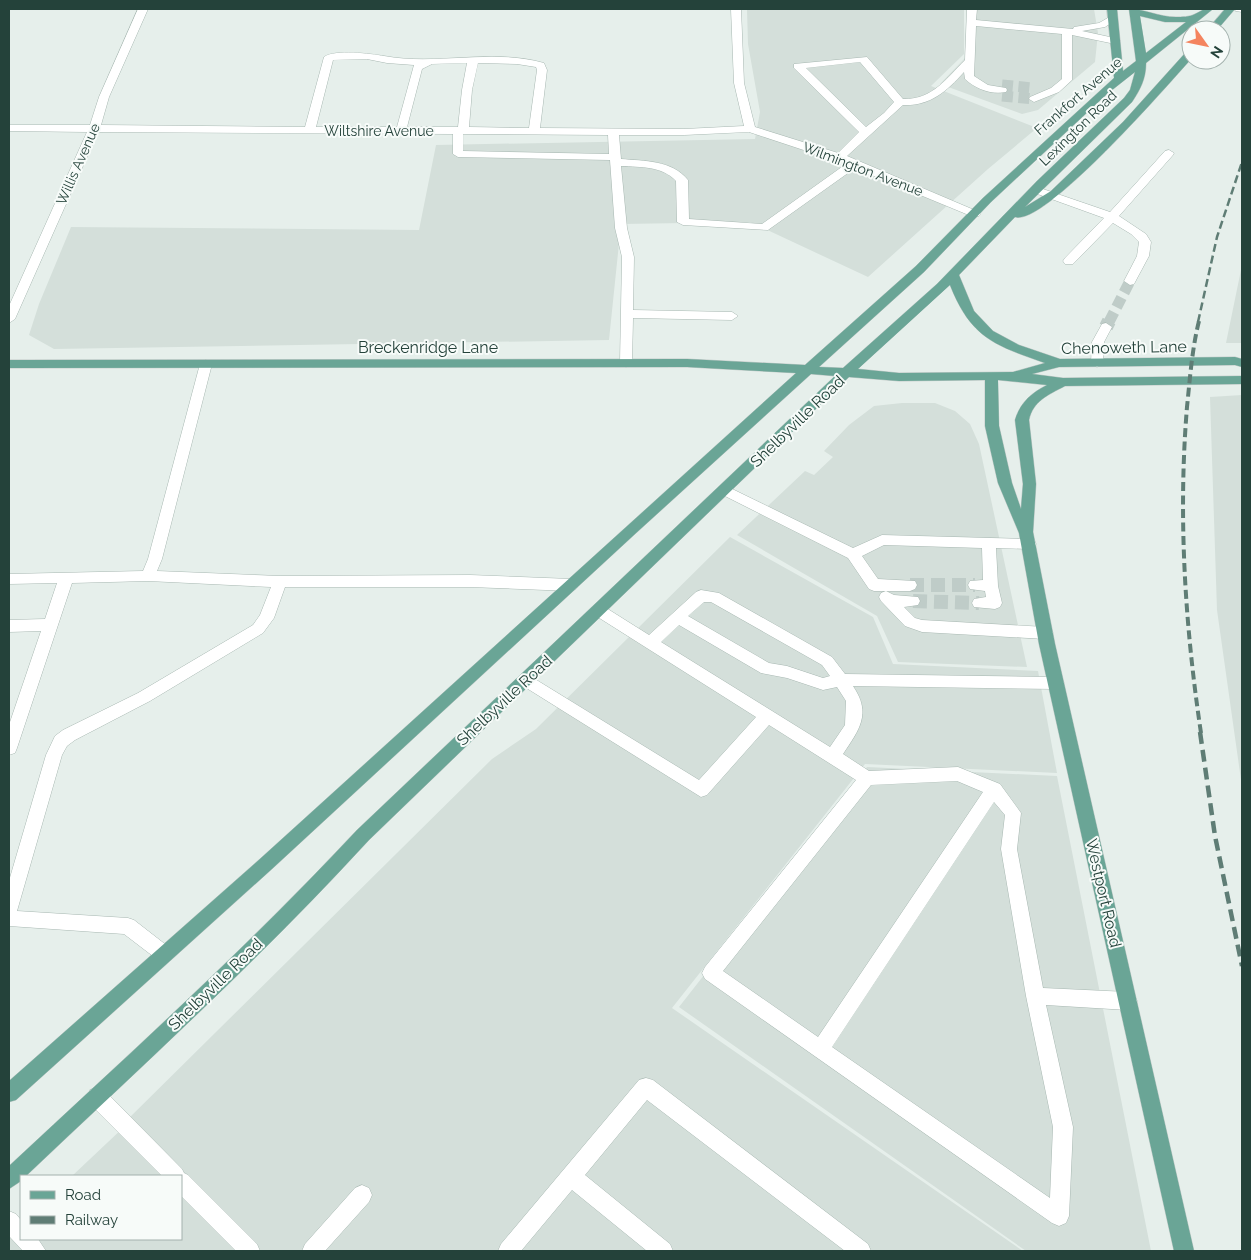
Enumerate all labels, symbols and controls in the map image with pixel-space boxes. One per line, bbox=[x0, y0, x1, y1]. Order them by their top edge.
north arrow bbox=[1181, 20, 1231, 70]
text: N bbox=[1207, 43, 1227, 61]
street label: Frankfort Avenue bbox=[1031, 54, 1125, 138]
street label: Lexington Road bbox=[1036, 87, 1120, 169]
street label: Willis Avenue bbox=[53, 121, 103, 207]
street label: Wiltshire Avenue bbox=[324, 123, 434, 139]
street label: Wilmington Avenue bbox=[801, 139, 925, 199]
street label: Chenoweth Lane bbox=[1061, 337, 1187, 358]
street label: Breckenridge Lane bbox=[358, 338, 498, 357]
street label: Shelbyville Road bbox=[746, 372, 848, 471]
street label: Shelbyville Road bbox=[453, 651, 556, 749]
street label: Westport Road bbox=[1082, 837, 1125, 949]
street label: Shelbyville Road bbox=[164, 935, 266, 1034]
legend bbox=[20, 1175, 182, 1240]
text: Road bbox=[65, 1186, 101, 1204]
text: Railway bbox=[65, 1211, 118, 1229]

